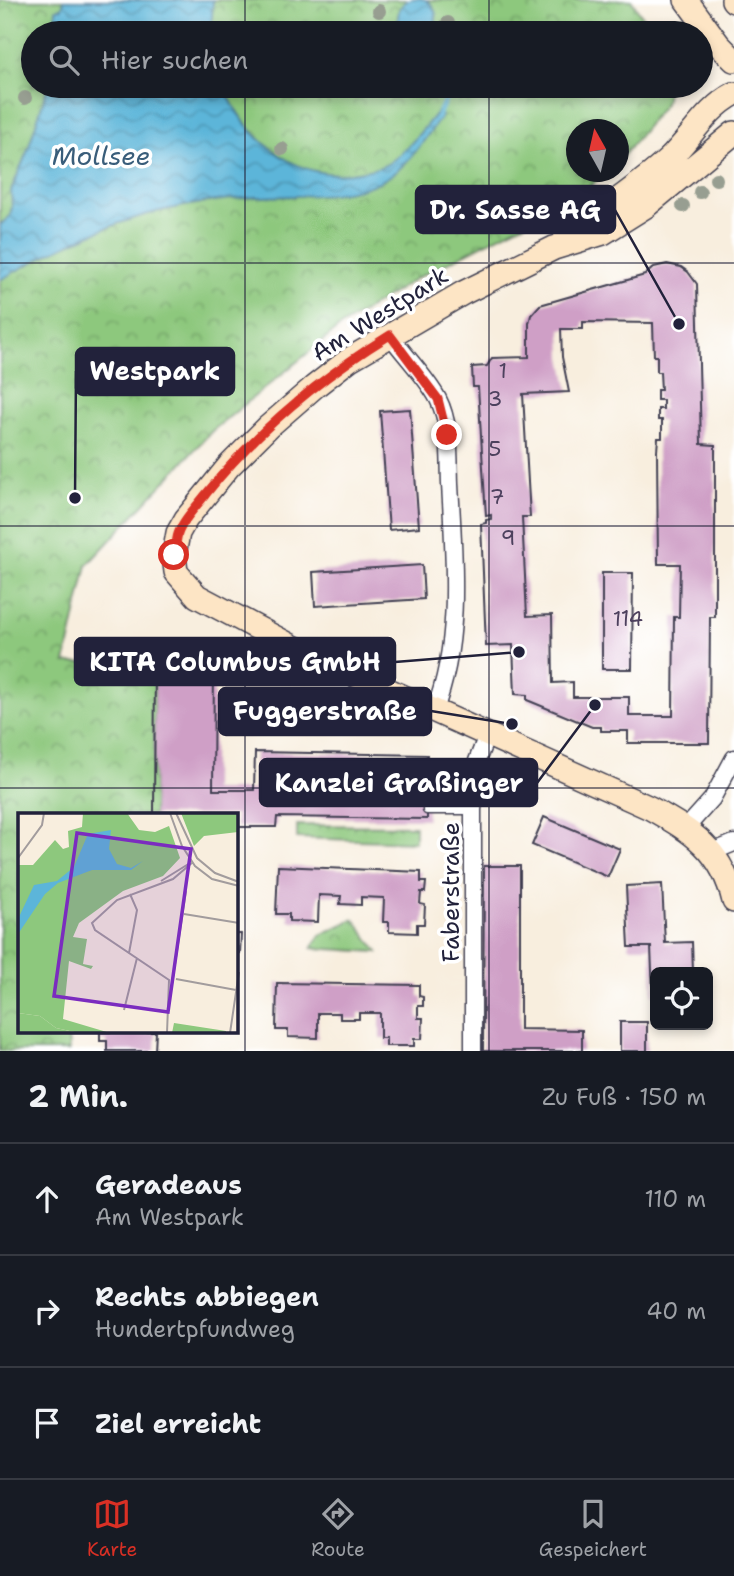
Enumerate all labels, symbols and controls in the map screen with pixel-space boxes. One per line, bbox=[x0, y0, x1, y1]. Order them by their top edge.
search box bbox=[21, 21, 713, 98]
icon: search bbox=[45, 41, 83, 79]
text: Hier suchen bbox=[101, 42, 248, 77]
north arrow bbox=[566, 119, 629, 182]
water label: Mollsee bbox=[52, 138, 150, 173]
callout: Dr. Sasse AG bbox=[416, 186, 615, 233]
text: Dr. Sasse AG bbox=[430, 192, 601, 227]
street label: Am Westpark bbox=[306, 259, 454, 369]
callout: Westpark bbox=[76, 348, 234, 395]
text: Westpark bbox=[90, 353, 220, 388]
house number: 1 bbox=[499, 357, 507, 385]
house number: 3 bbox=[488, 385, 502, 413]
route end bbox=[431, 419, 462, 450]
house number: 5 bbox=[489, 435, 501, 463]
house number: 7 bbox=[490, 483, 504, 511]
house number: 9 bbox=[501, 524, 515, 552]
route start bbox=[158, 539, 189, 570]
house number: 114 bbox=[613, 605, 643, 633]
callout: KITA Columbus GmbH bbox=[75, 638, 395, 685]
text: KITA Columbus GmbH bbox=[89, 644, 381, 679]
callout: Fuggerstraße bbox=[219, 688, 431, 735]
text: Fuggerstraße bbox=[233, 693, 417, 728]
callout: Kanzlei Graßinger bbox=[260, 759, 537, 806]
text: Kanzlei Graßinger bbox=[274, 765, 524, 800]
inset map bbox=[18, 813, 238, 1034]
street label: Faberstraße bbox=[435, 822, 467, 962]
map controls bbox=[650, 967, 713, 1030]
button: locate bbox=[650, 967, 713, 1030]
text: 2 Min. bbox=[28, 1076, 128, 1117]
text: Zu Fuß · 150 m bbox=[542, 1082, 706, 1112]
text: Geradeaus bbox=[95, 1167, 242, 1202]
icon: ahead bbox=[28, 1180, 66, 1218]
text: 110 m bbox=[644, 1184, 706, 1214]
text: Am Westpark bbox=[95, 1202, 244, 1232]
text: Rechts abbiegen bbox=[95, 1279, 319, 1314]
icon: right bbox=[28, 1292, 66, 1330]
text: 40 m bbox=[646, 1296, 706, 1326]
text: Hundertpfundweg bbox=[95, 1314, 295, 1344]
icon: arrive bbox=[28, 1404, 66, 1442]
text: Ziel erreicht bbox=[95, 1406, 261, 1441]
tab: Karte bbox=[87, 1495, 137, 1562]
tab: Route bbox=[311, 1495, 365, 1562]
tab: Gespeichert bbox=[539, 1495, 647, 1562]

